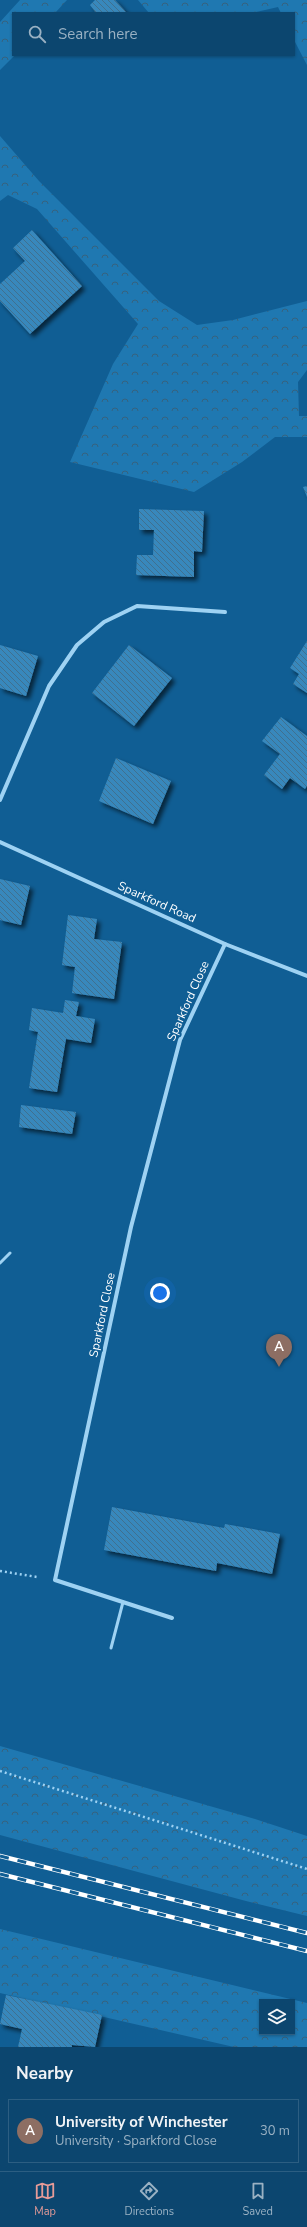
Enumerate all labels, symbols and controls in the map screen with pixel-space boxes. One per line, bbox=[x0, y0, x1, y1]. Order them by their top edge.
search box bbox=[12, 12, 295, 56]
icon: search bbox=[26, 23, 48, 45]
text: Search here bbox=[58, 24, 138, 44]
street label: Sparkford Road bbox=[115, 878, 199, 926]
street label: Sparkford Close bbox=[163, 958, 213, 1044]
street label: Sparkford Close bbox=[85, 1271, 119, 1359]
your location bbox=[150, 1283, 170, 1303]
pin: A bbox=[266, 1334, 292, 1367]
map controls bbox=[259, 1999, 295, 2035]
button: layers bbox=[259, 1999, 295, 2035]
text: Nearby bbox=[16, 2062, 73, 2085]
text: University of Winchester bbox=[55, 2112, 228, 2132]
text: A bbox=[25, 2122, 35, 2140]
text: 30 m bbox=[260, 2122, 290, 2140]
text: University · Sparkford Close bbox=[55, 2132, 217, 2150]
tab: Map bbox=[34, 2180, 56, 2219]
tab: Directions bbox=[124, 2180, 174, 2219]
tab: Saved bbox=[242, 2180, 273, 2219]

